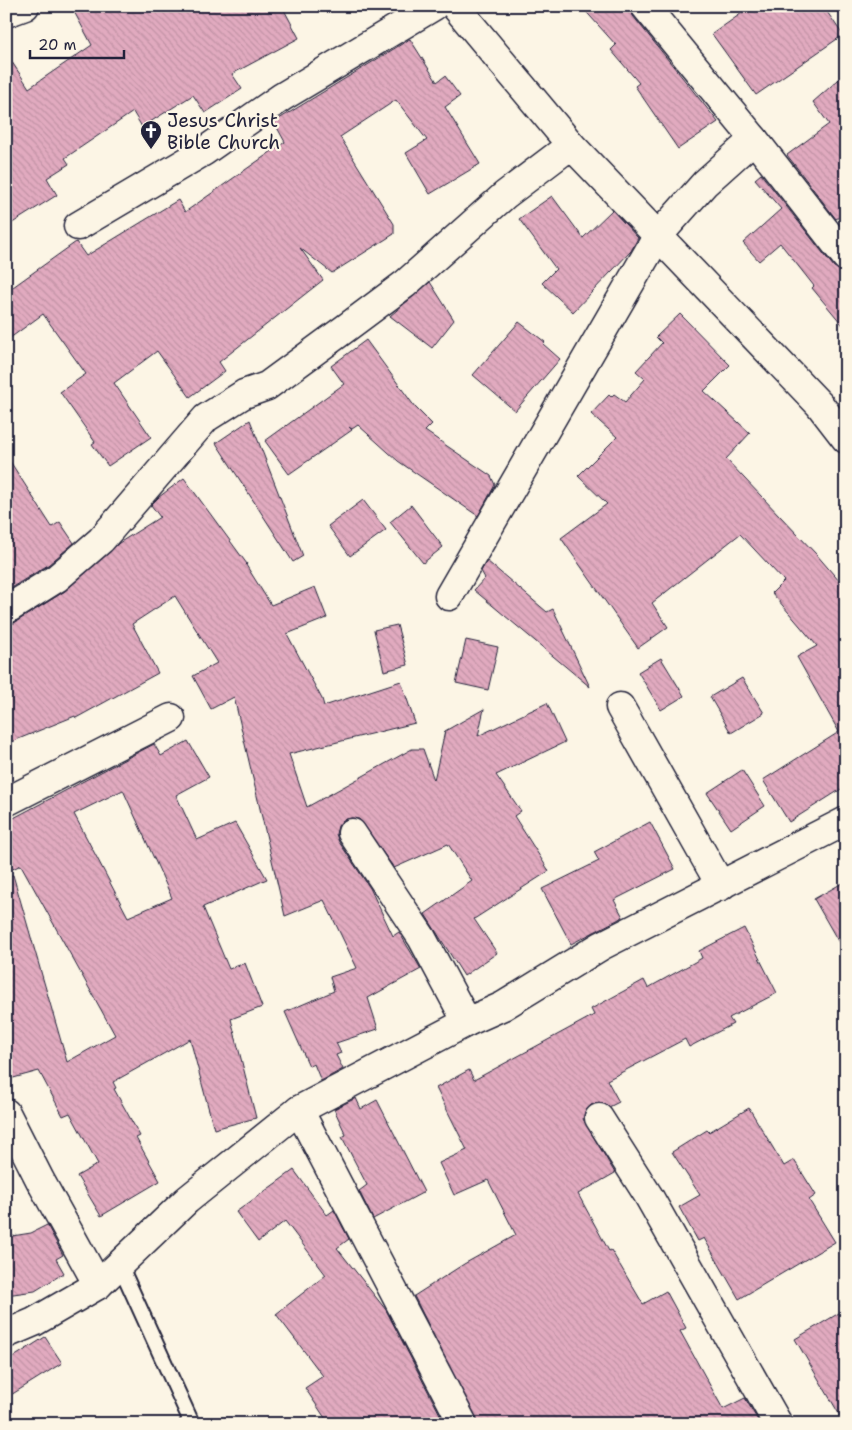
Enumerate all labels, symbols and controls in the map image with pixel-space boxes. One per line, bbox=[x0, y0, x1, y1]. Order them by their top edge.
scale bar bbox=[30, 28, 124, 60]
text: 20 m bbox=[38, 35, 77, 55]
place label: Jesus Christ Bible Church bbox=[167, 108, 280, 155]
church icon: Jesus Christ Bible Church bbox=[139, 119, 163, 150]

